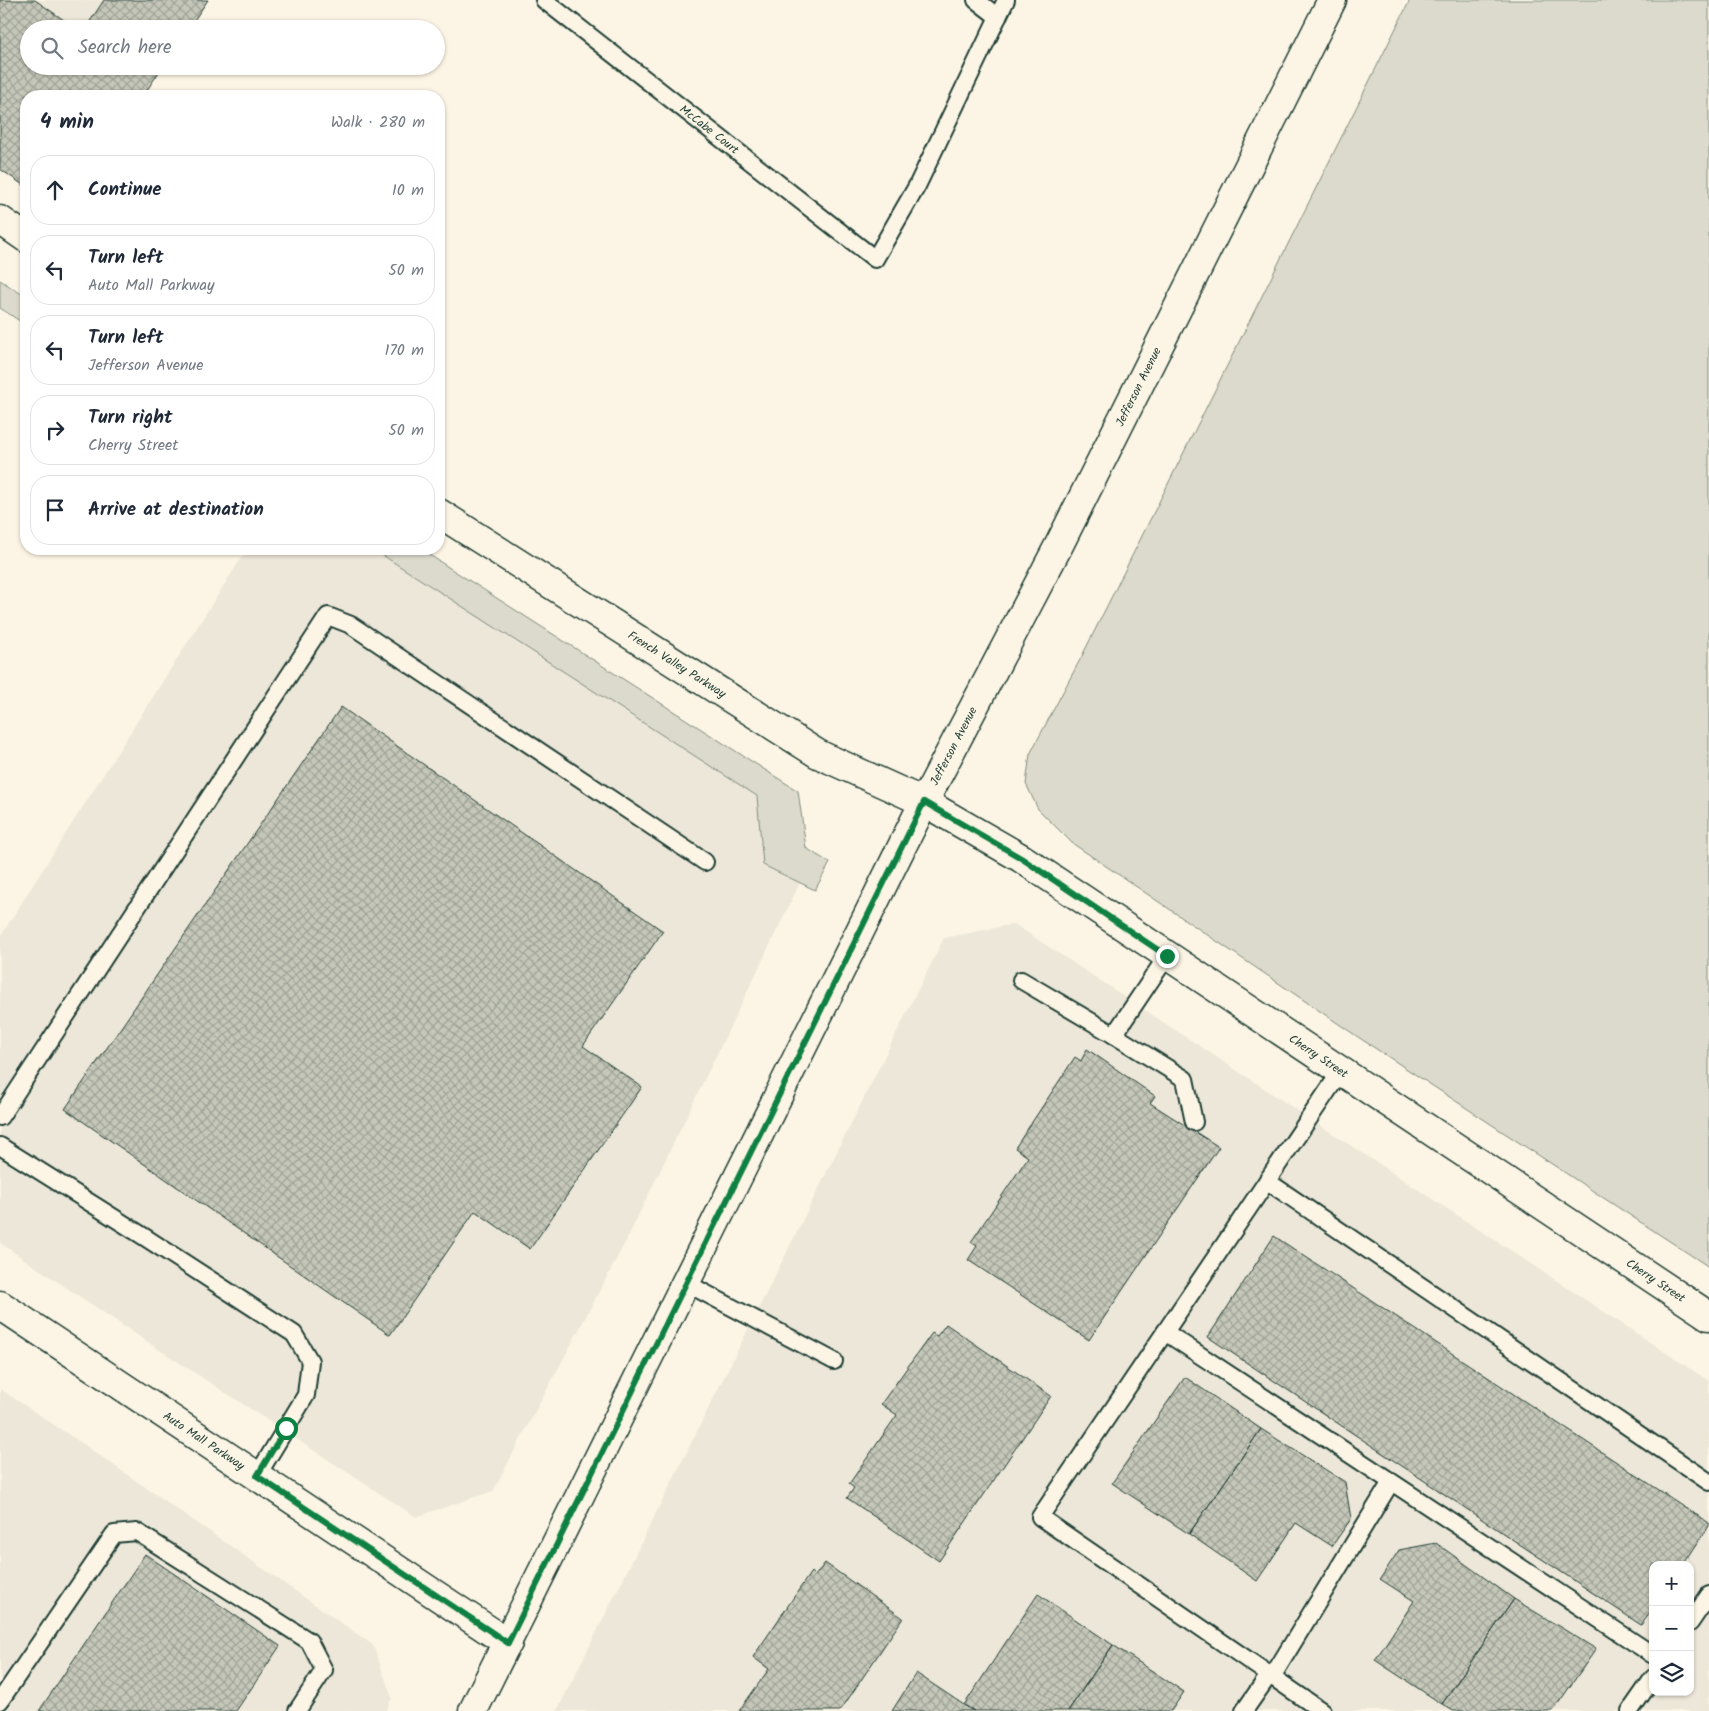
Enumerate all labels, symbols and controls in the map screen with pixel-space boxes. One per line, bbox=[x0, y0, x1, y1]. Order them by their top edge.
search box bbox=[20, 20, 445, 75]
text: Search here bbox=[78, 33, 172, 63]
icon: search bbox=[38, 34, 66, 62]
street label: McCabe Court bbox=[675, 100, 744, 159]
text: 4 min bbox=[40, 106, 94, 139]
text: Walk · 280 m bbox=[331, 110, 425, 135]
text: Continue bbox=[88, 175, 161, 205]
icon: ahead bbox=[41, 176, 69, 204]
text: 10 m bbox=[392, 178, 424, 203]
text: Turn left bbox=[88, 243, 163, 273]
icon: left bbox=[41, 256, 69, 284]
text: 50 m bbox=[388, 258, 424, 283]
text: Auto Mall Parkway bbox=[88, 273, 214, 298]
text: Turn left bbox=[88, 323, 163, 353]
icon: left bbox=[41, 336, 69, 364]
text: 170 m bbox=[384, 338, 424, 363]
street label: Jefferson Avenue bbox=[1110, 343, 1166, 430]
text: Jefferson Avenue bbox=[88, 353, 203, 378]
text: Turn right bbox=[88, 403, 173, 433]
icon: right bbox=[41, 416, 69, 444]
text: 50 m bbox=[388, 418, 424, 443]
text: Cherry Street bbox=[88, 433, 178, 458]
text: Arrive at destination bbox=[88, 495, 264, 525]
icon: arrive bbox=[41, 496, 69, 524]
street label: French Valley Parkway bbox=[624, 626, 730, 703]
street label: Jefferson Avenue bbox=[925, 703, 982, 789]
route end bbox=[1156, 945, 1179, 968]
street label: Cherry Street bbox=[1285, 1029, 1352, 1083]
street label: Cherry Street bbox=[1622, 1254, 1690, 1307]
street label: Auto Mall Parkway bbox=[159, 1407, 249, 1475]
route start bbox=[275, 1417, 298, 1440]
map controls bbox=[1649, 1561, 1694, 1696]
button: + bbox=[1649, 1561, 1694, 1606]
button: − bbox=[1649, 1606, 1694, 1651]
button: layers bbox=[1649, 1651, 1694, 1696]

